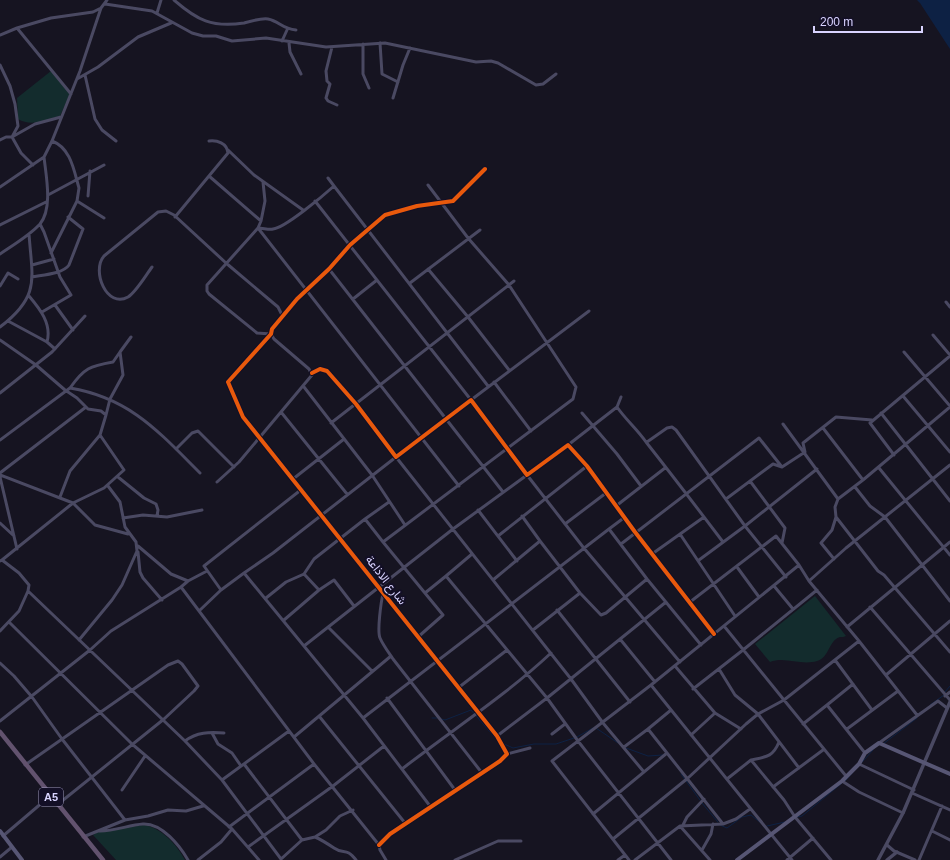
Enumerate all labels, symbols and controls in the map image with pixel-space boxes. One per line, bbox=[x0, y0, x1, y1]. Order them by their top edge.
scale bar bbox=[814, 8, 922, 34]
text: 200 m bbox=[820, 15, 853, 29]
street label: شارع الاذاعة bbox=[361, 553, 409, 608]
road number: A5 bbox=[39, 788, 63, 806]

